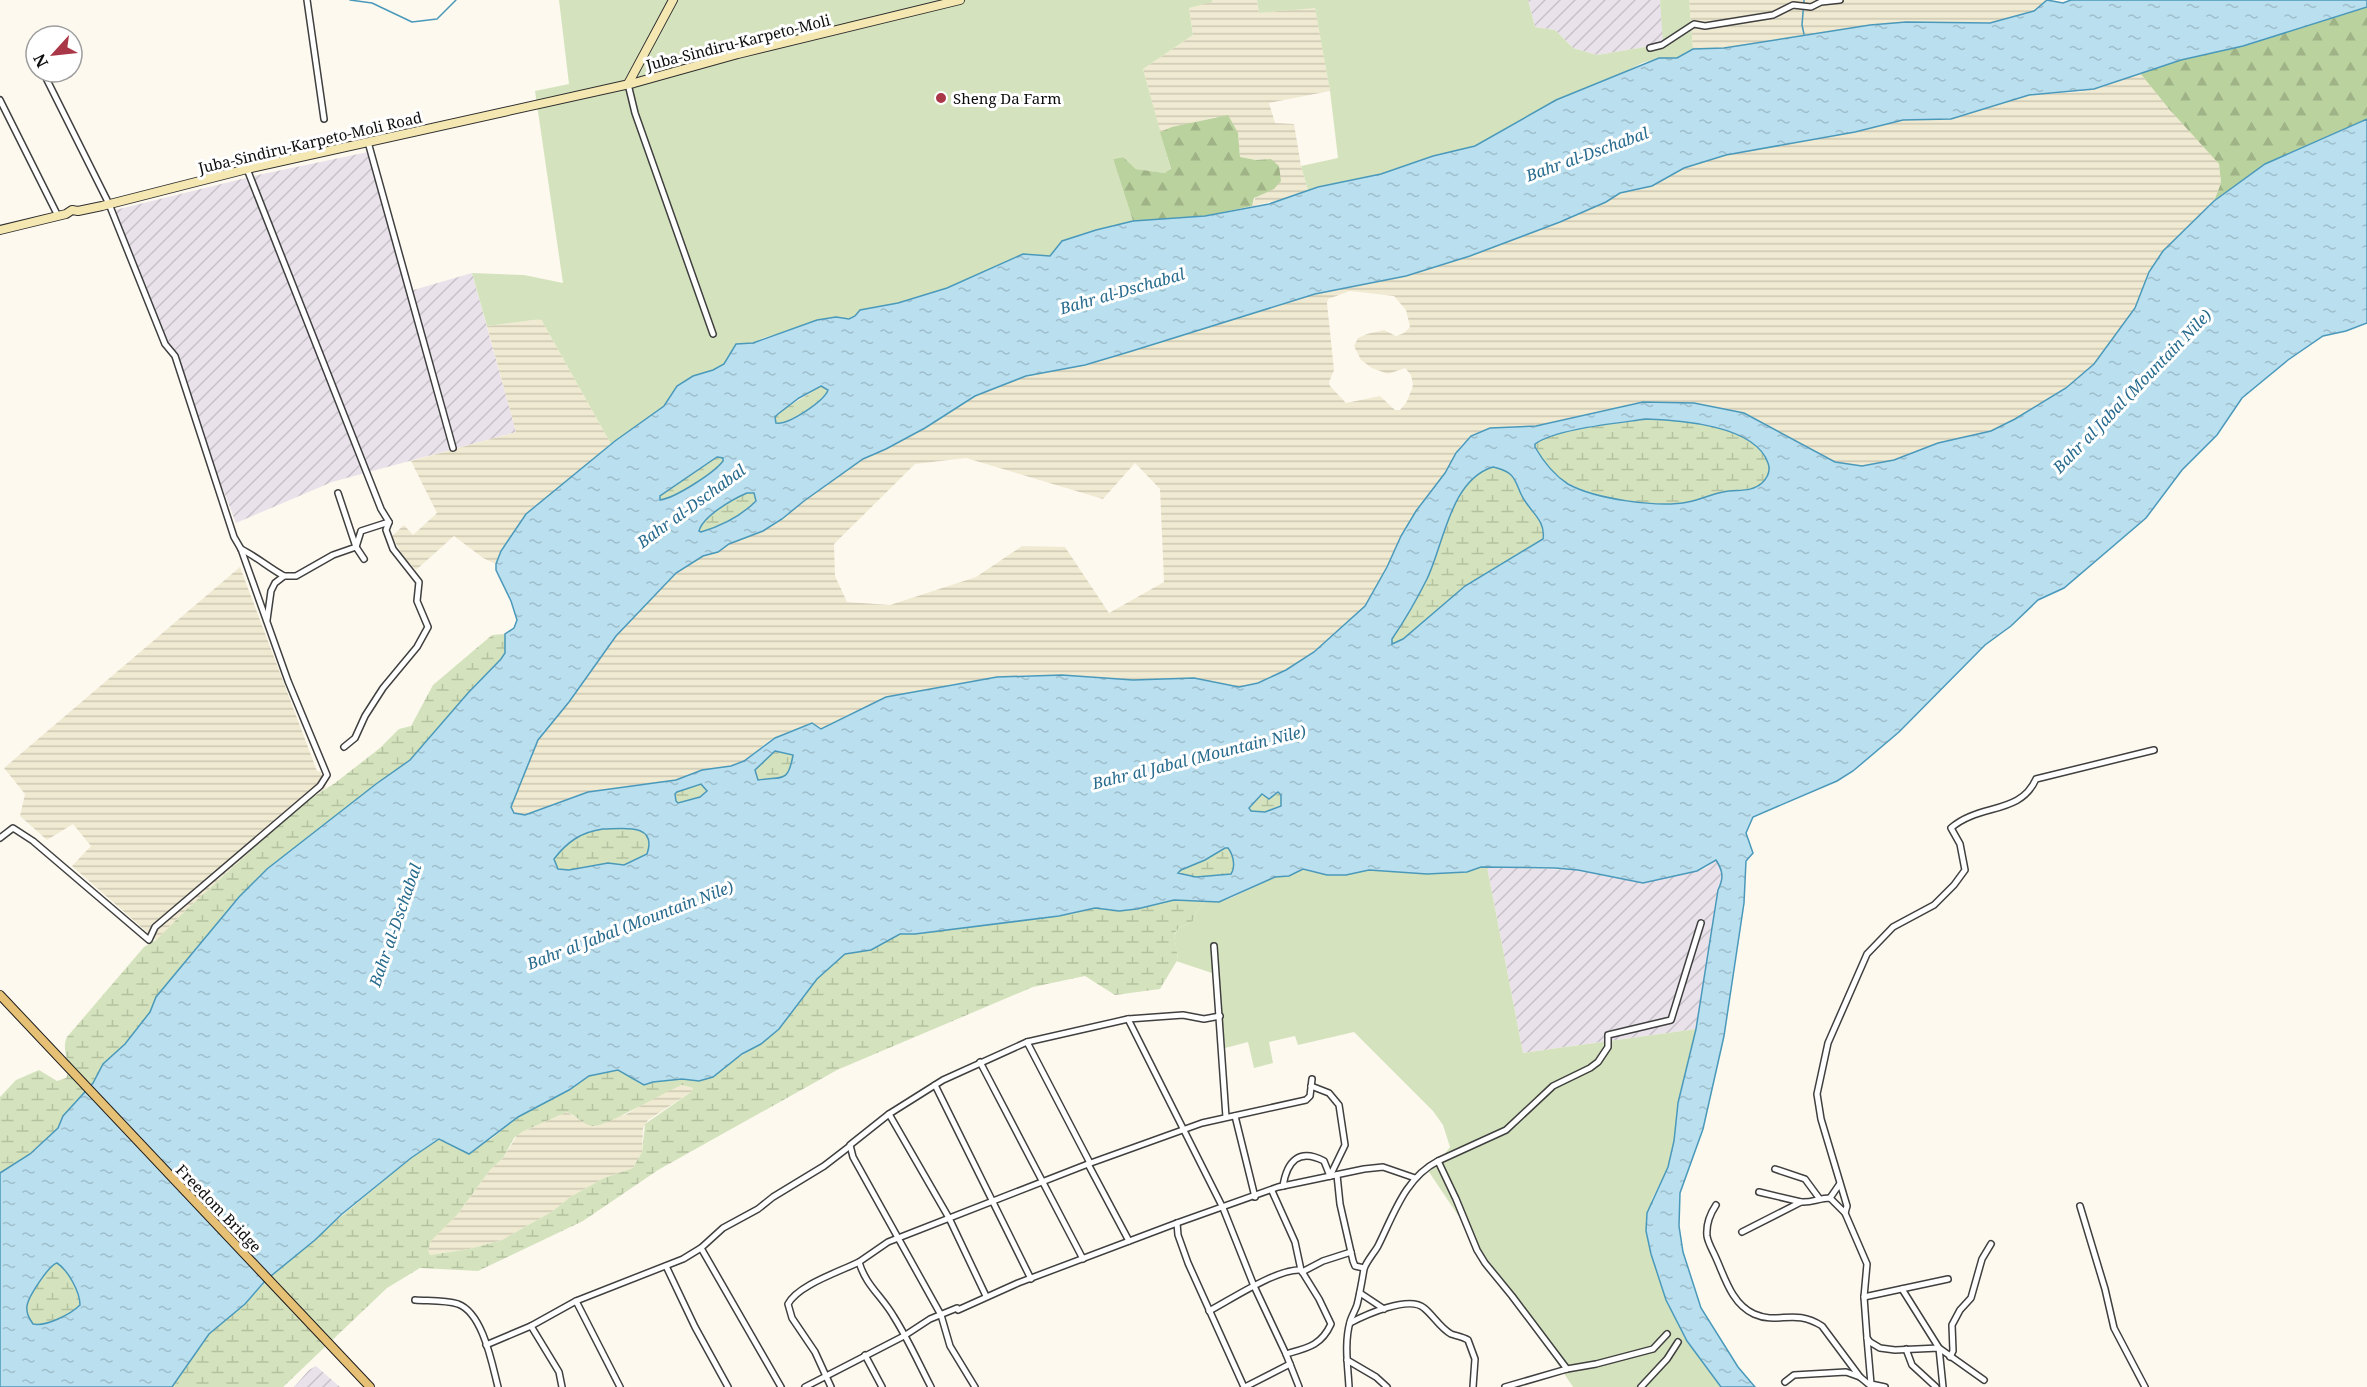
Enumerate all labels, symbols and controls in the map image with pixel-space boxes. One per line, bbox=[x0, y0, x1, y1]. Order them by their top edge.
street label: Juba-Sindiru-Karpeto-Moli bbox=[643, 9, 832, 75]
north arrow bbox=[24, 24, 84, 84]
text: N bbox=[28, 50, 53, 71]
place label: Sheng Da Farm bbox=[953, 88, 1062, 108]
marker: Sheng Da Farm bbox=[934, 91, 948, 105]
street label: Juba-Sindiru-Karpeto-Moli Road bbox=[195, 106, 424, 178]
water label: Bahr al-Dschabal bbox=[1522, 122, 1651, 187]
water label: Bahr al-Dschabal bbox=[1056, 263, 1187, 320]
water label: Bahr al Jabal (Mountain Nile) bbox=[2047, 304, 2216, 478]
water label: Bahr al-Dschabal bbox=[632, 459, 750, 553]
water label: Bahr al Jabal (Mountain Nile) bbox=[1089, 720, 1309, 794]
water label: Bahr al-Dschabal bbox=[363, 860, 426, 990]
water label: Bahr al Jabal (Mountain Nile) bbox=[523, 875, 737, 975]
street label: Freedom Bridge bbox=[172, 1160, 266, 1256]

